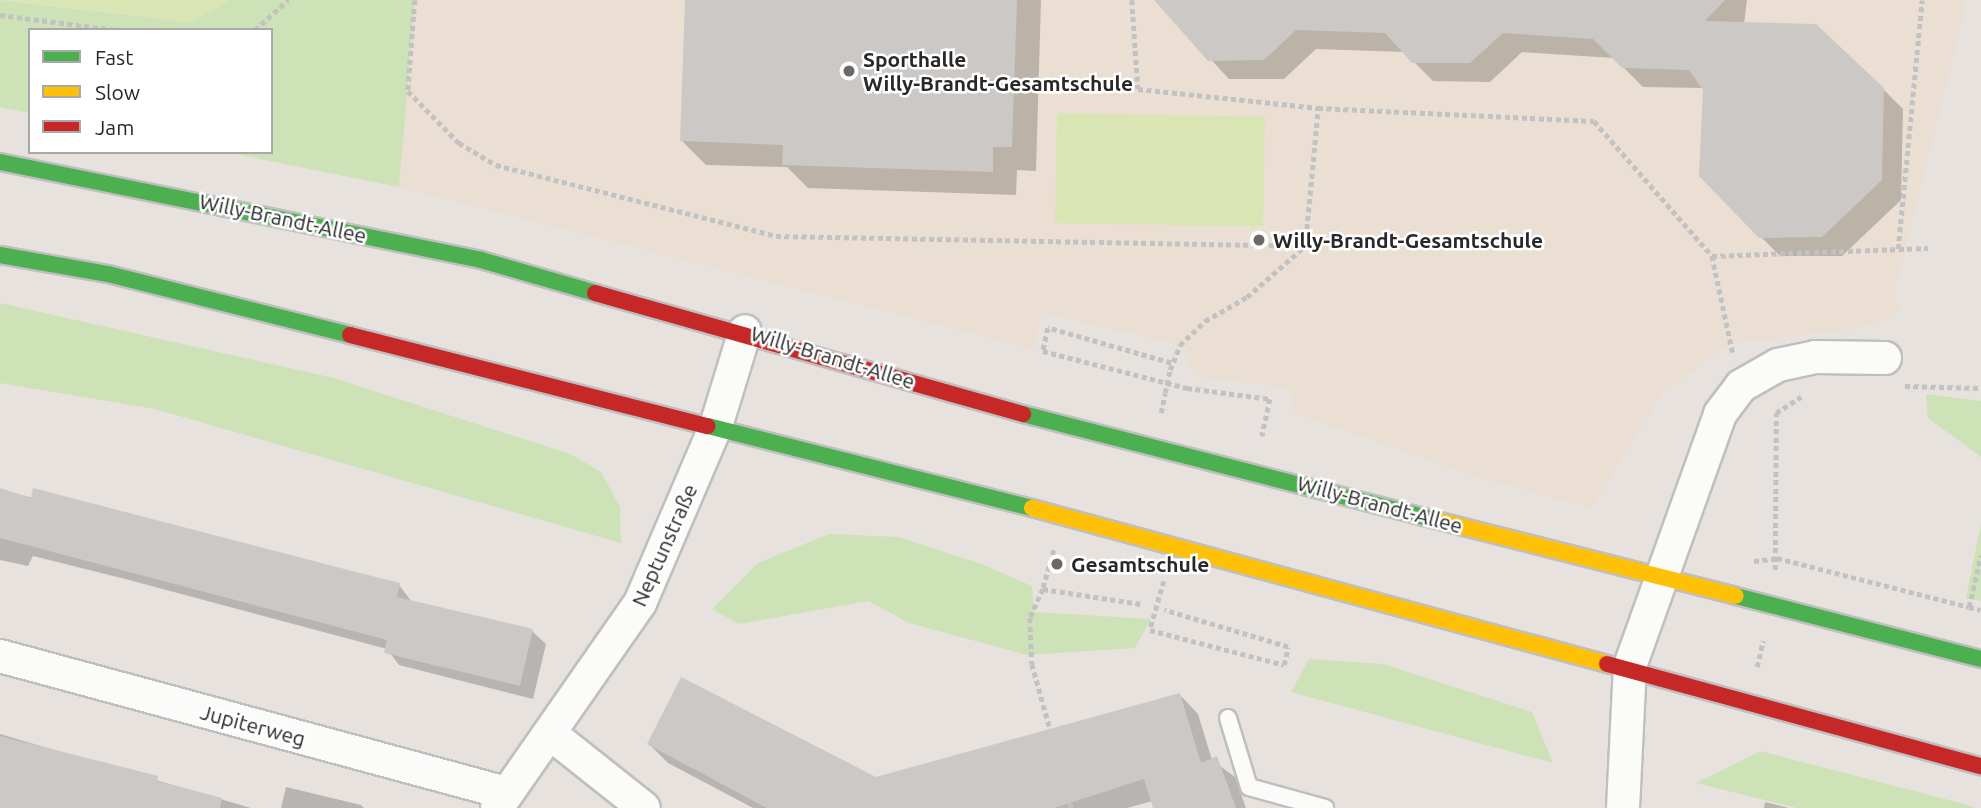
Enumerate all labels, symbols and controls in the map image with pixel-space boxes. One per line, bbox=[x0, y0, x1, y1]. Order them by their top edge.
legend bbox=[28, 28, 273, 154]
text: Fast bbox=[95, 45, 133, 69]
place label: Sporthalle Willy-Brandt-Gesamtschule bbox=[863, 46, 1133, 96]
marker: Sporthalle Willy-Brandt-Gesamtschule bbox=[841, 63, 857, 79]
text: Slow bbox=[95, 80, 140, 104]
text: Jam bbox=[95, 115, 134, 139]
street label: Willy-Brandt-Allee bbox=[197, 188, 369, 248]
place label: Willy-Brandt-Gesamtschule bbox=[1273, 227, 1543, 253]
marker: Willy-Brandt-Gesamtschule bbox=[1251, 232, 1267, 248]
street label: Willy-Brandt-Allee bbox=[748, 320, 918, 394]
street label: Willy-Brandt-Allee bbox=[1295, 470, 1465, 538]
street label: Neptunstraße bbox=[626, 480, 702, 610]
place label: Gesamtschule bbox=[1071, 551, 1209, 577]
marker: Gesamtschule bbox=[1049, 556, 1065, 572]
street label: Jupiterweg bbox=[198, 699, 308, 751]

